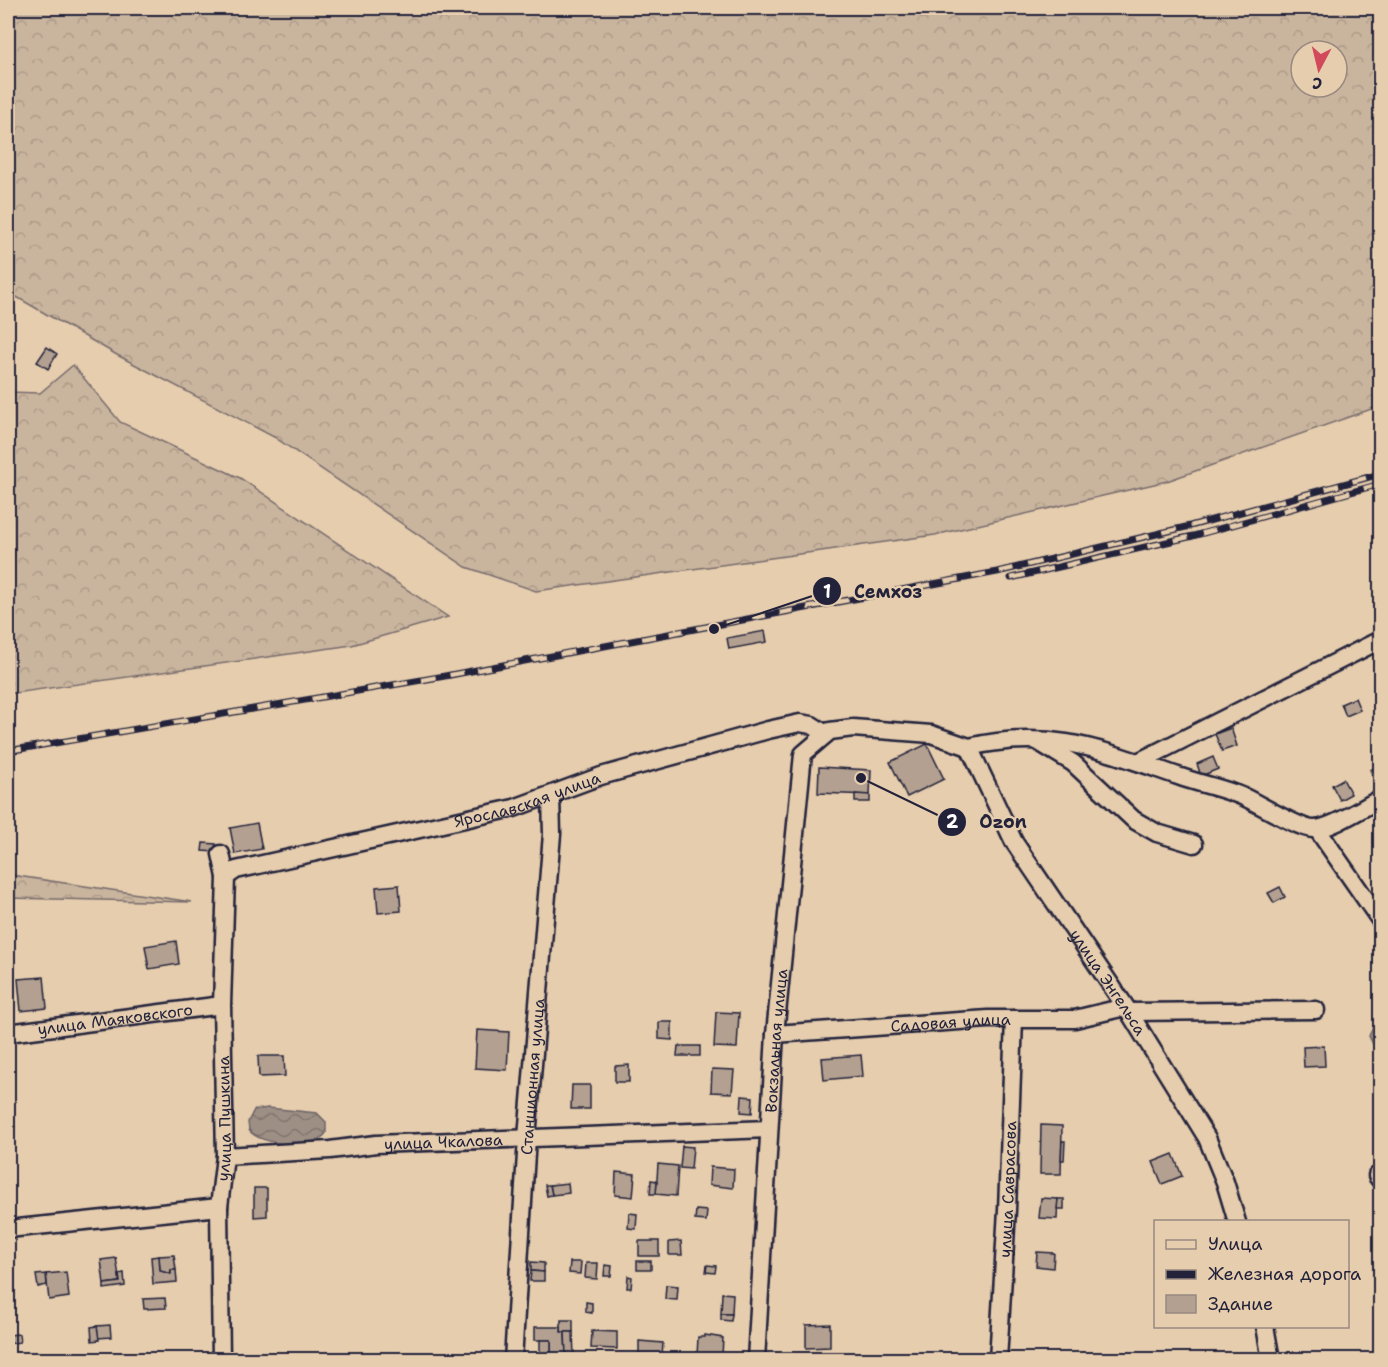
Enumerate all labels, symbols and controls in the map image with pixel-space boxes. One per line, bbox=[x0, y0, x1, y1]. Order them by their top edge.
north arrow bbox=[1289, 39, 1349, 99]
text: С bbox=[1311, 72, 1323, 94]
callout: Семхоз bbox=[812, 573, 934, 609]
text: 1 bbox=[823, 580, 831, 604]
text: Семхоз bbox=[854, 580, 922, 604]
street label: Ярославская улица bbox=[452, 767, 603, 832]
callout: Ozon bbox=[937, 804, 1039, 840]
text: 2 bbox=[946, 810, 959, 834]
text: Ozon bbox=[979, 810, 1027, 834]
street label: улица Энгельса bbox=[1065, 925, 1151, 1039]
street label: Вокзальная улица bbox=[760, 968, 792, 1113]
street label: Станционная улица bbox=[516, 998, 549, 1156]
street label: улица Маяковского bbox=[36, 999, 194, 1040]
street label: Садовая улица bbox=[890, 1009, 1011, 1037]
street label: улица Пушкина bbox=[212, 1055, 236, 1182]
street label: улица Саврасова bbox=[994, 1120, 1021, 1258]
street label: улица Чкалова bbox=[384, 1129, 503, 1155]
legend bbox=[1154, 1220, 1349, 1328]
text: Улица bbox=[1208, 1232, 1262, 1256]
text: Железная дорога bbox=[1208, 1262, 1361, 1286]
text: Здание bbox=[1208, 1292, 1273, 1316]

